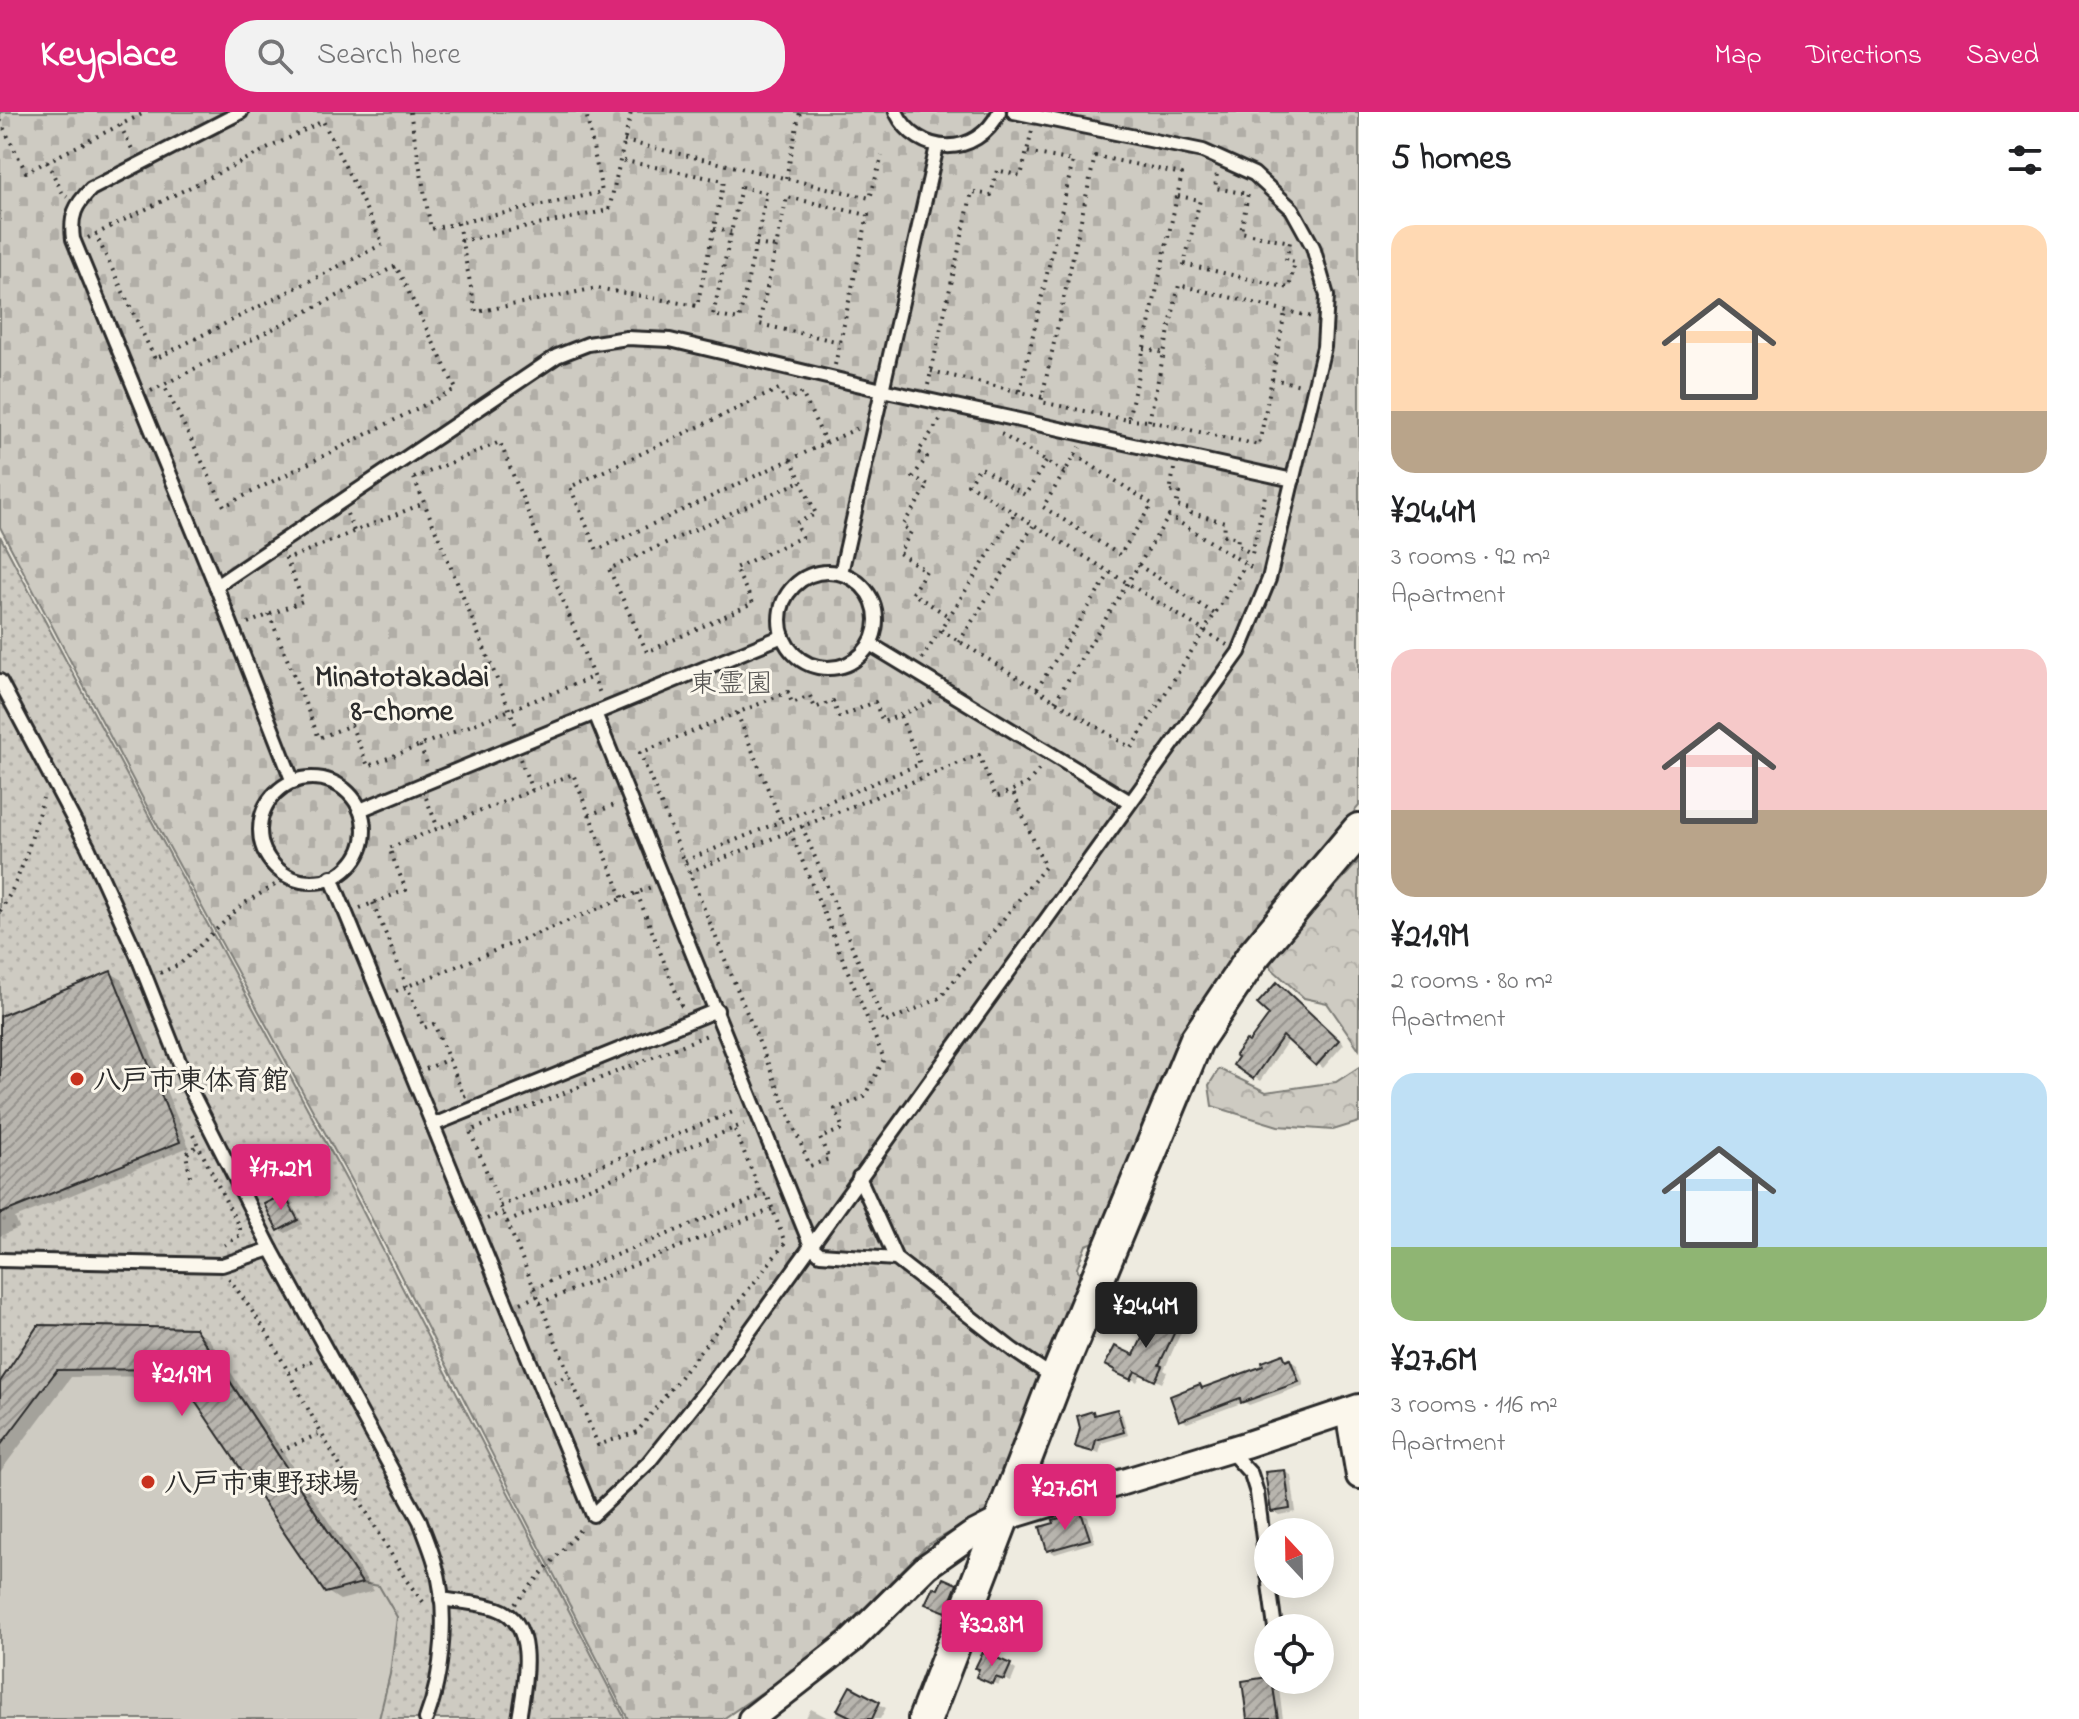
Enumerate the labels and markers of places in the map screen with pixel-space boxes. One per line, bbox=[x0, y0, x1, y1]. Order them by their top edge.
place label: 八戸市東体育館 bbox=[93, 1062, 289, 1103]
marker: 八戸市東体育館 bbox=[68, 1070, 86, 1088]
pin: ¥17.2M bbox=[216, 1144, 346, 1212]
pin: ¥24.4M bbox=[1081, 1282, 1211, 1350]
pin: ¥21.9M bbox=[117, 1350, 247, 1418]
pin: ¥27.6M bbox=[1000, 1464, 1130, 1532]
place label: 八戸市東野球場 bbox=[164, 1465, 360, 1506]
marker: 八戸市東野球場 bbox=[139, 1473, 157, 1491]
pin: ¥32.8M bbox=[927, 1600, 1057, 1668]

